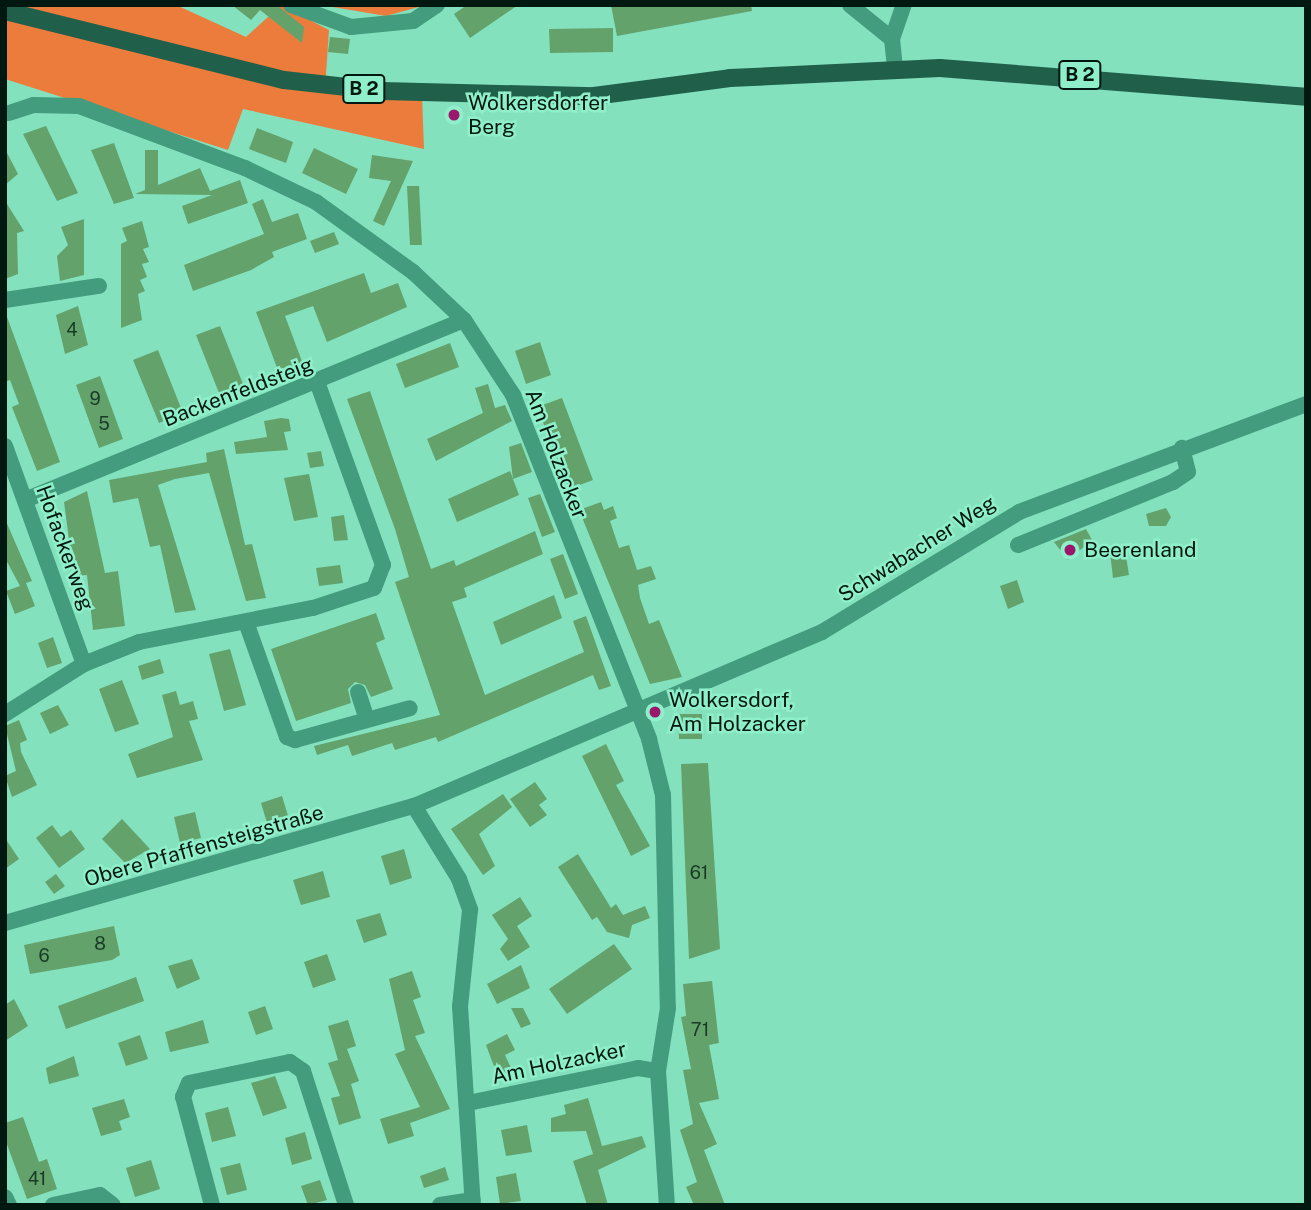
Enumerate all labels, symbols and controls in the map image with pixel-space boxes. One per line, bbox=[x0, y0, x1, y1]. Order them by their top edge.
road number: B 2 bbox=[1057, 60, 1103, 90]
road number: B 2 bbox=[341, 74, 387, 104]
place label: Wolkersdorfer Berg bbox=[468, 90, 608, 140]
marker: Wolkersdorfer Berg bbox=[446, 107, 462, 123]
house number: 4 bbox=[66, 319, 78, 341]
street label: Backenfeldsteig bbox=[159, 352, 317, 432]
street label: Am Holzacker bbox=[520, 386, 592, 522]
house number: 9 bbox=[89, 388, 101, 410]
house number: 5 bbox=[98, 413, 110, 435]
street label: Hofackerweg bbox=[31, 482, 99, 614]
street label: Schwabacher Weg bbox=[833, 490, 1001, 608]
place label: Beerenland bbox=[1084, 537, 1197, 563]
marker: Beerenland bbox=[1062, 542, 1078, 558]
place label: Wolkersdorf, Am Holzacker bbox=[669, 687, 806, 737]
marker: Wolkersdorf, Am Holzacker bbox=[647, 704, 663, 720]
street label: Obere Pfaffensteigstraße bbox=[81, 800, 327, 892]
house number: 61 bbox=[690, 862, 708, 884]
house number: 8 bbox=[94, 933, 106, 955]
house number: 6 bbox=[38, 945, 50, 967]
house number: 71 bbox=[691, 1019, 709, 1041]
street label: Am Holzacker bbox=[489, 1036, 629, 1090]
house number: 41 bbox=[28, 1168, 46, 1190]

